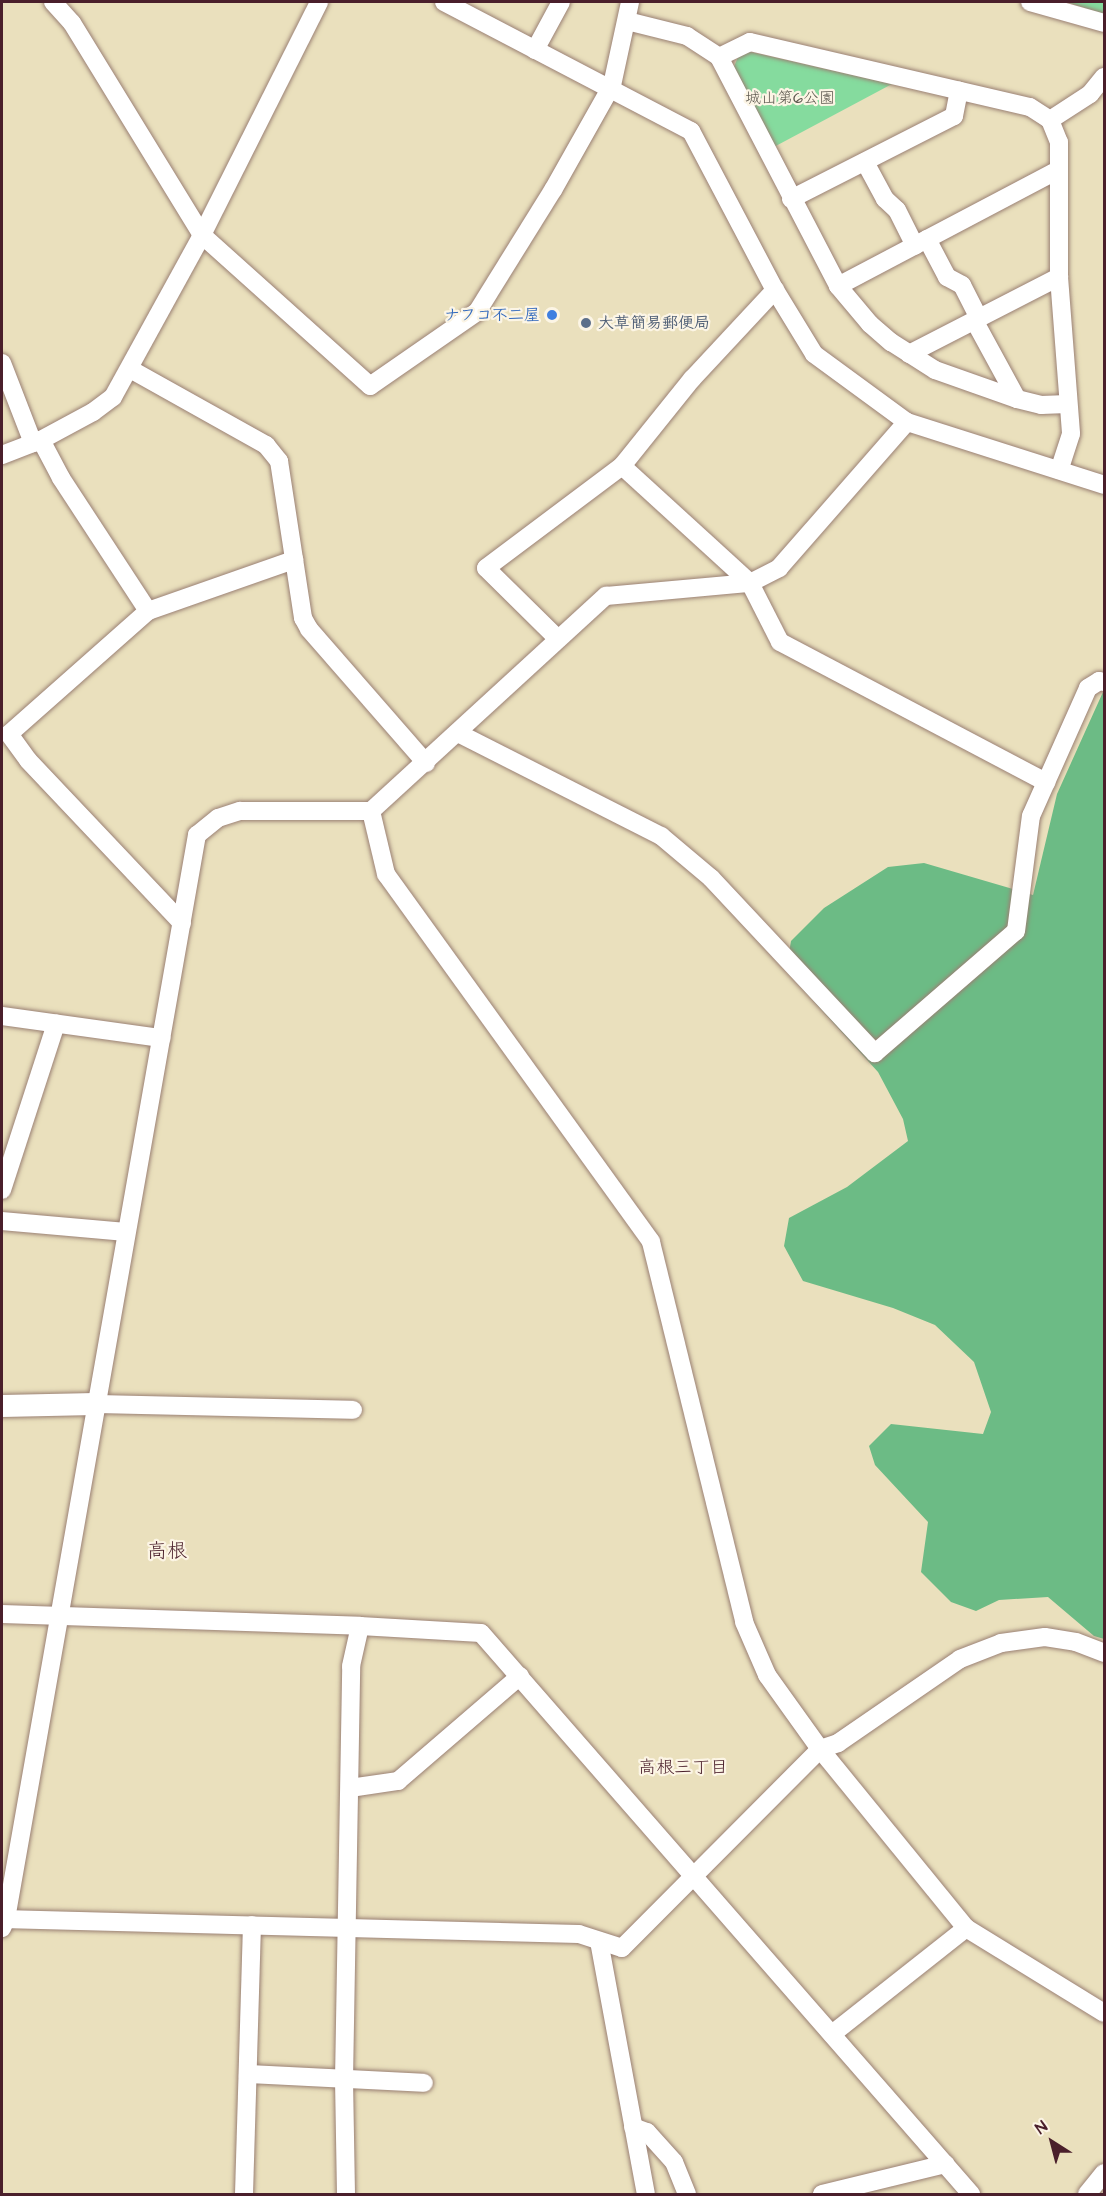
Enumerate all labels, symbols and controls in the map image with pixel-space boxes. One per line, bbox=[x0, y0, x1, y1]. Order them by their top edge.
park label: 城山第6公園 bbox=[745, 88, 835, 108]
place label: ナフコ不二屋 bbox=[444, 305, 540, 325]
marker: ナフコ不二屋 bbox=[545, 308, 559, 322]
place label: 大草簡易郵便局 bbox=[598, 313, 710, 333]
marker: 大草簡易郵便局 bbox=[579, 316, 593, 330]
district label: 高根 bbox=[147, 1539, 187, 1563]
district label: 高根三丁目 bbox=[638, 1757, 728, 1779]
north arrow bbox=[1022, 2112, 1082, 2172]
text: N bbox=[1031, 2116, 1052, 2139]

